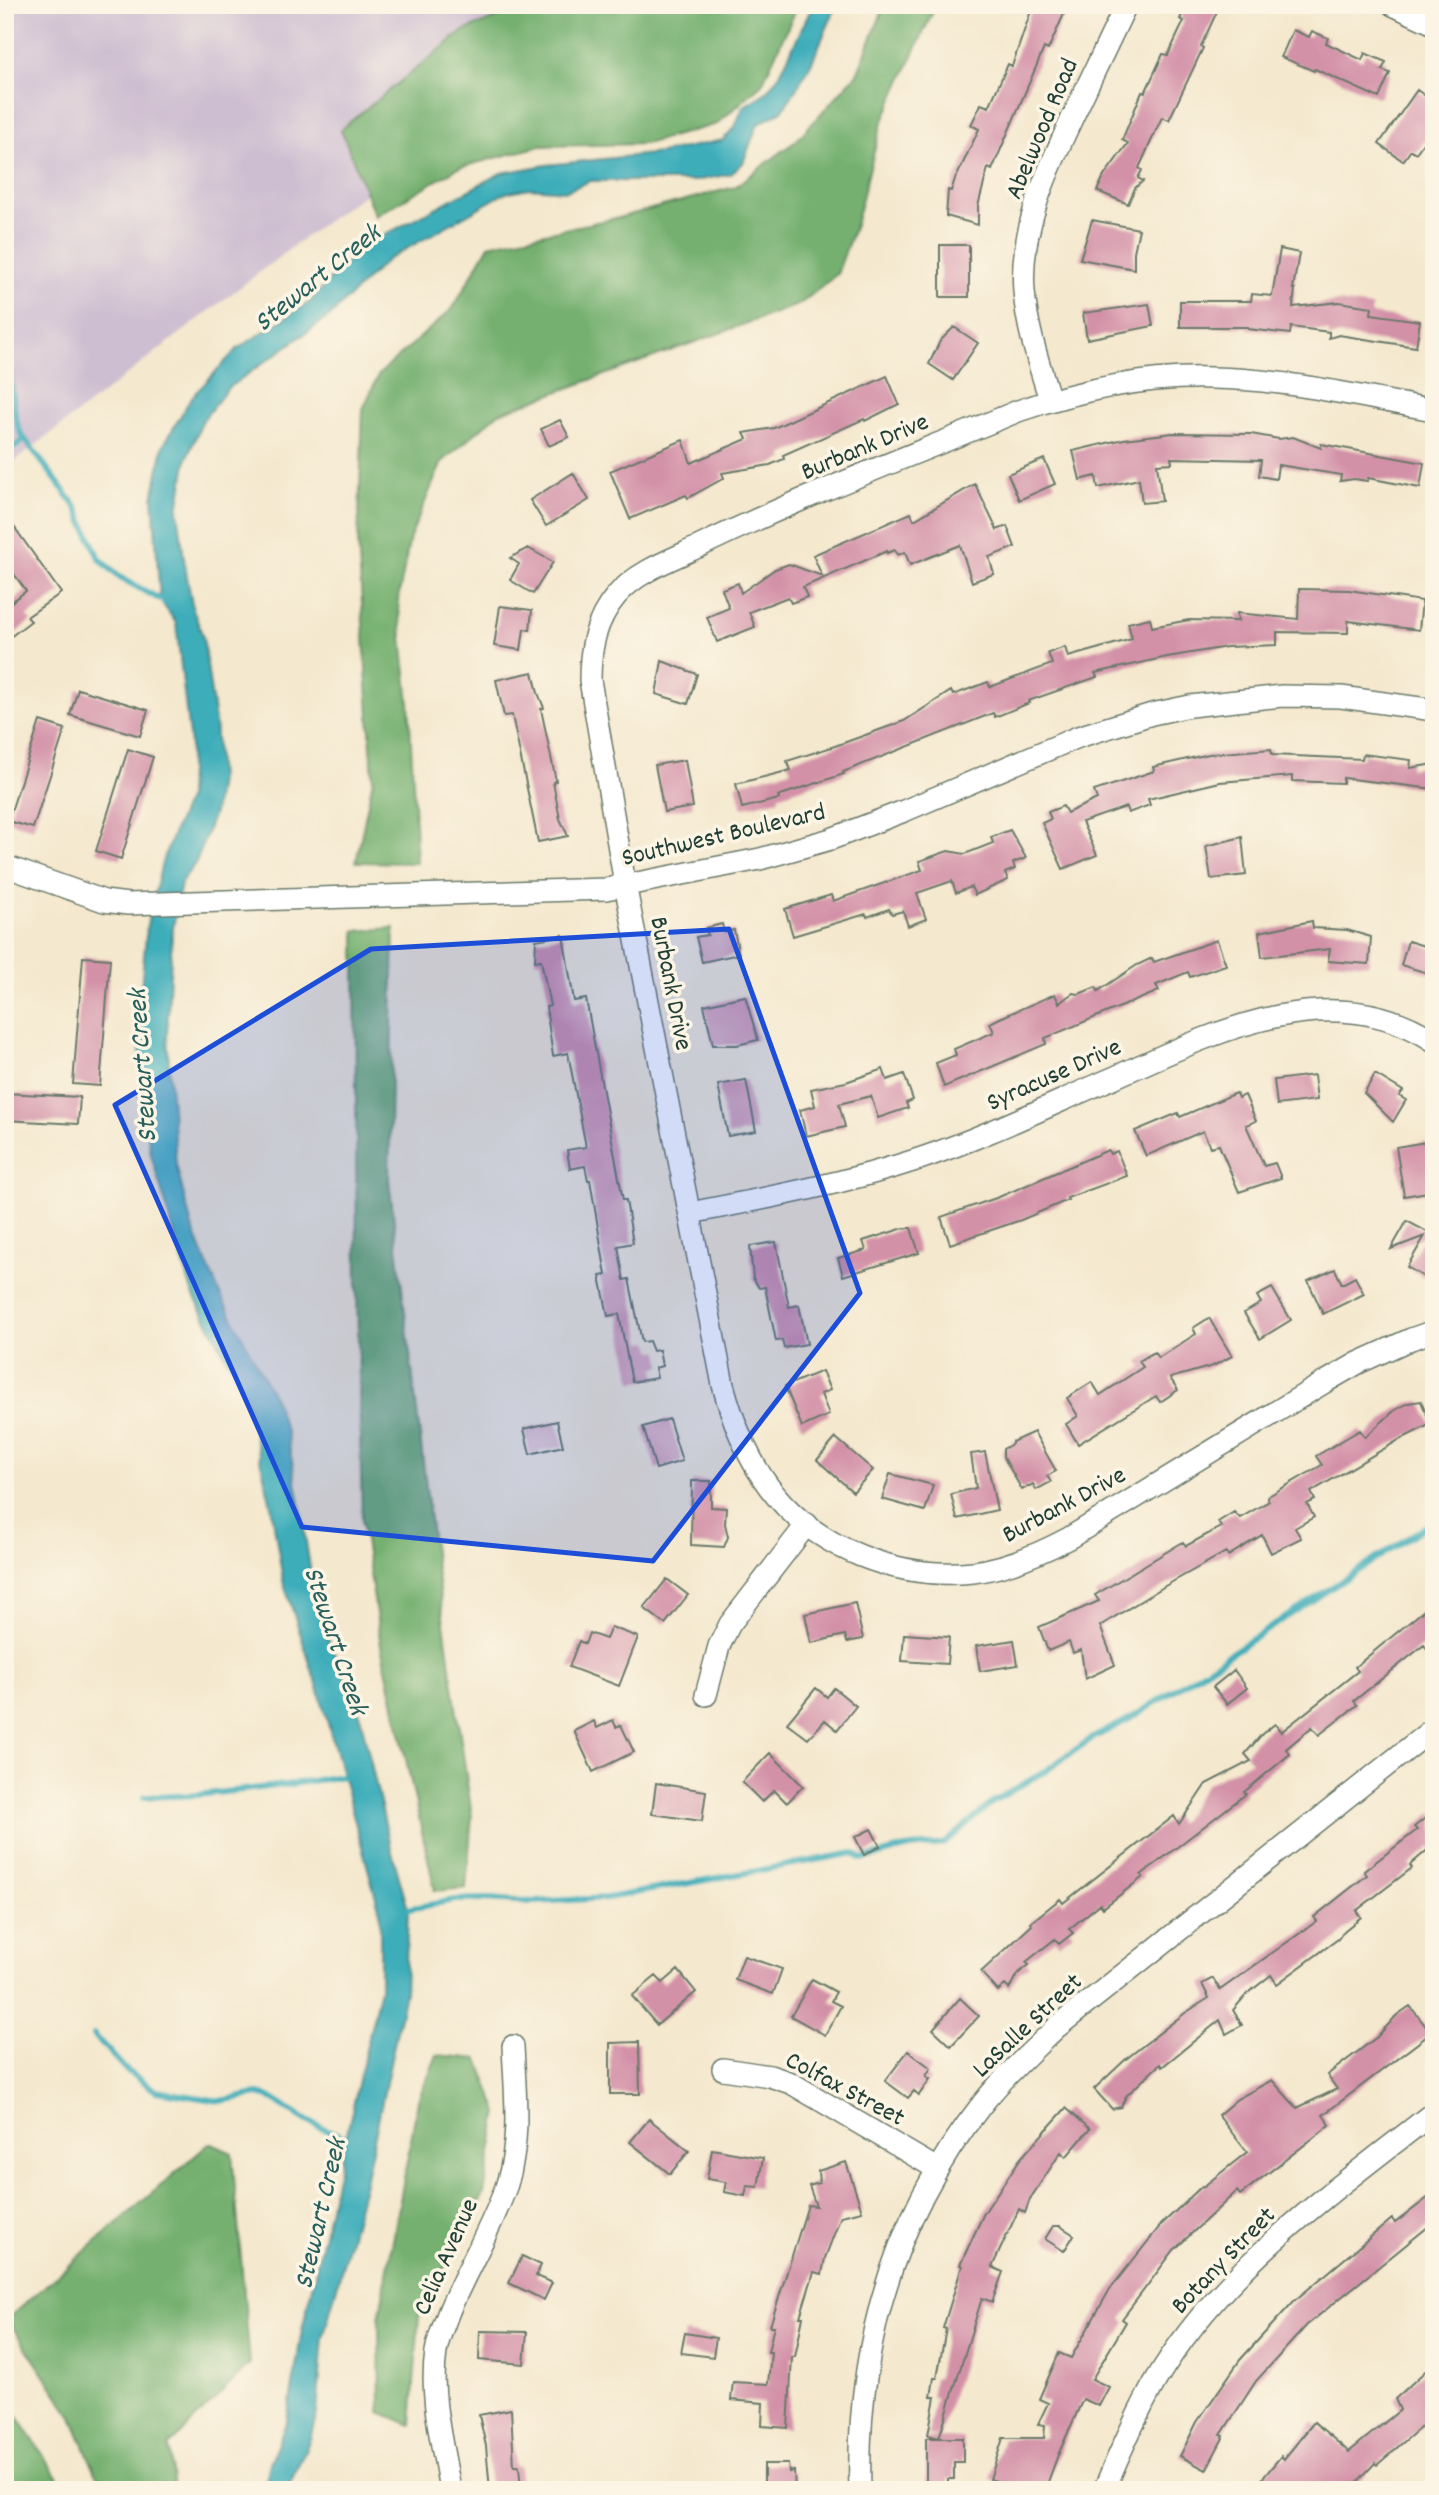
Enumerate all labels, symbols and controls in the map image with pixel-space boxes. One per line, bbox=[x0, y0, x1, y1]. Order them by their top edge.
street label: Abelwood Road bbox=[997, 53, 1090, 206]
water label: Stewart Creek bbox=[247, 214, 393, 344]
street label: Burbank Drive bbox=[796, 405, 935, 492]
street label: Southwest Boulevard bbox=[618, 795, 829, 878]
street label: Burbank Drive bbox=[638, 914, 701, 1054]
water label: Stewart Creek bbox=[120, 985, 170, 1144]
street label: Syracuse Drive bbox=[981, 1030, 1128, 1122]
street label: Burbank Drive bbox=[996, 1458, 1133, 1554]
water label: Stewart Creek bbox=[290, 1562, 377, 1723]
street label: LaSalle Street bbox=[965, 1965, 1092, 2088]
street label: Colfax Street bbox=[778, 2043, 911, 2137]
water label: Stewart Creek bbox=[286, 2132, 360, 2293]
street label: Celia Avenue bbox=[405, 2193, 489, 2322]
street label: Botany Street bbox=[1164, 2199, 1286, 2324]

